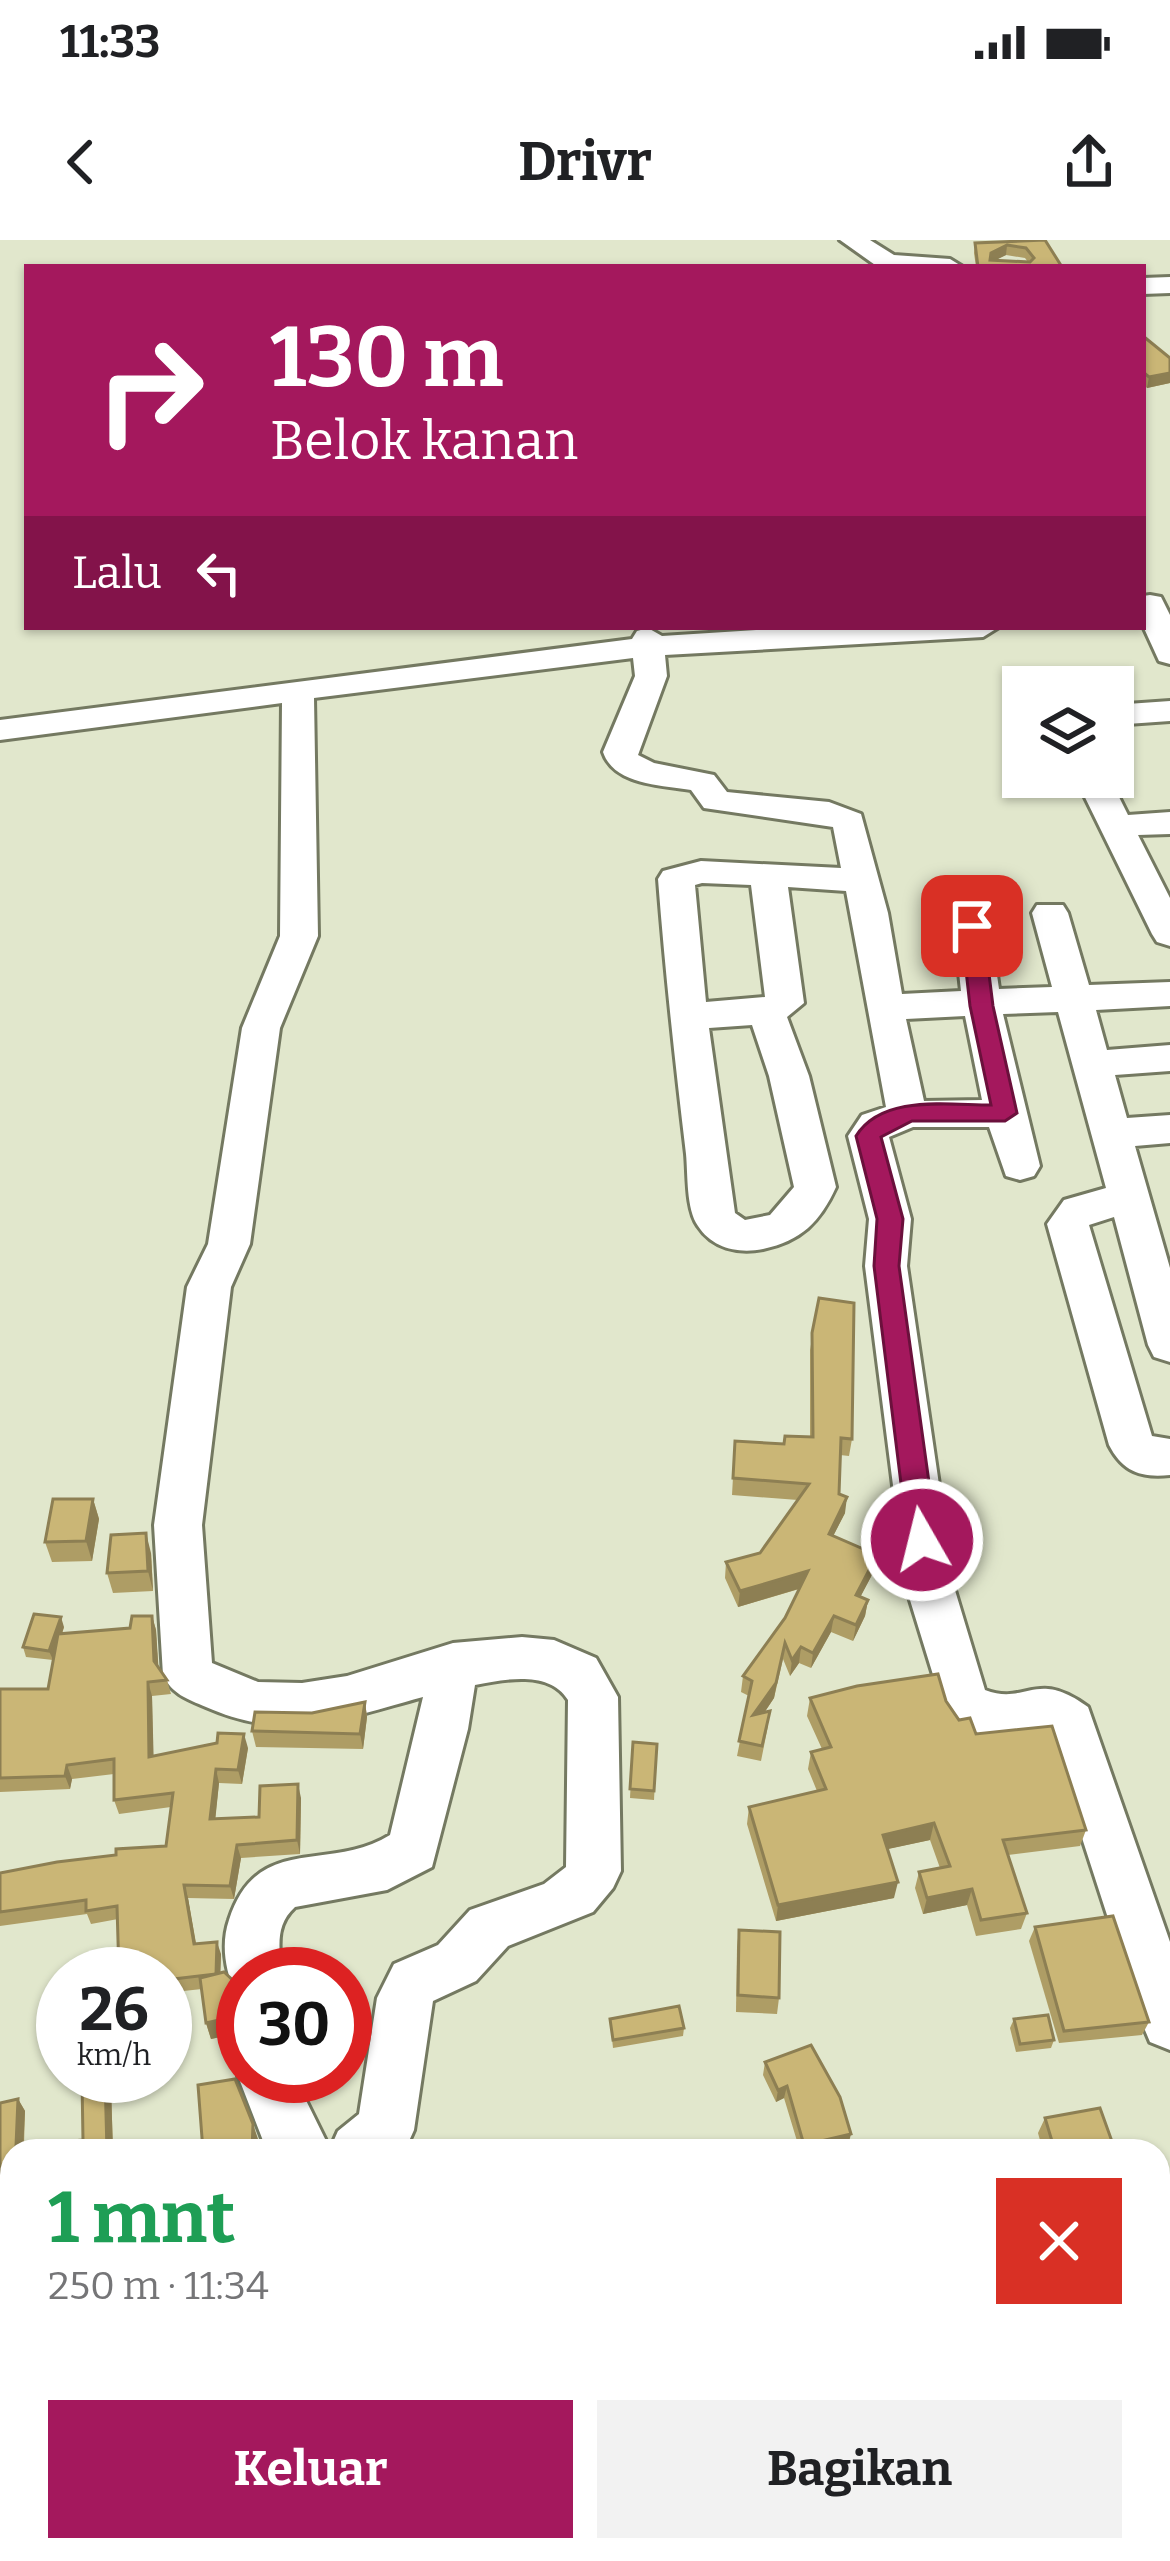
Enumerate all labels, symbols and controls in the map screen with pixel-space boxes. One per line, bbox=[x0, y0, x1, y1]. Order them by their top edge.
text: 11:33 bbox=[60, 15, 160, 69]
icon: back bbox=[48, 129, 114, 195]
icon: share bbox=[1056, 129, 1122, 195]
text: Drivr bbox=[518, 130, 652, 194]
text: 130 m bbox=[270, 307, 503, 408]
icon: right bbox=[72, 312, 228, 468]
text: Belok kanan bbox=[270, 409, 578, 473]
icon: left bbox=[186, 540, 252, 606]
text: Lalu bbox=[72, 546, 162, 600]
map controls bbox=[1002, 666, 1134, 798]
button: layers bbox=[1002, 666, 1134, 798]
pin bbox=[921, 875, 1023, 977]
icon: arrive bbox=[939, 893, 1005, 959]
position arrow bbox=[859, 1477, 985, 1603]
speed limit sign: 30 bbox=[216, 1947, 372, 2103]
text: 26 bbox=[79, 1974, 149, 2046]
text: km/h bbox=[77, 2037, 151, 2073]
text: 1 mnt bbox=[48, 2175, 236, 2261]
button: close bbox=[996, 2178, 1122, 2304]
text: 250 m · 11:34 bbox=[48, 2263, 269, 2309]
button: Keluar bbox=[48, 2400, 573, 2538]
button: Bagikan bbox=[597, 2400, 1122, 2538]

